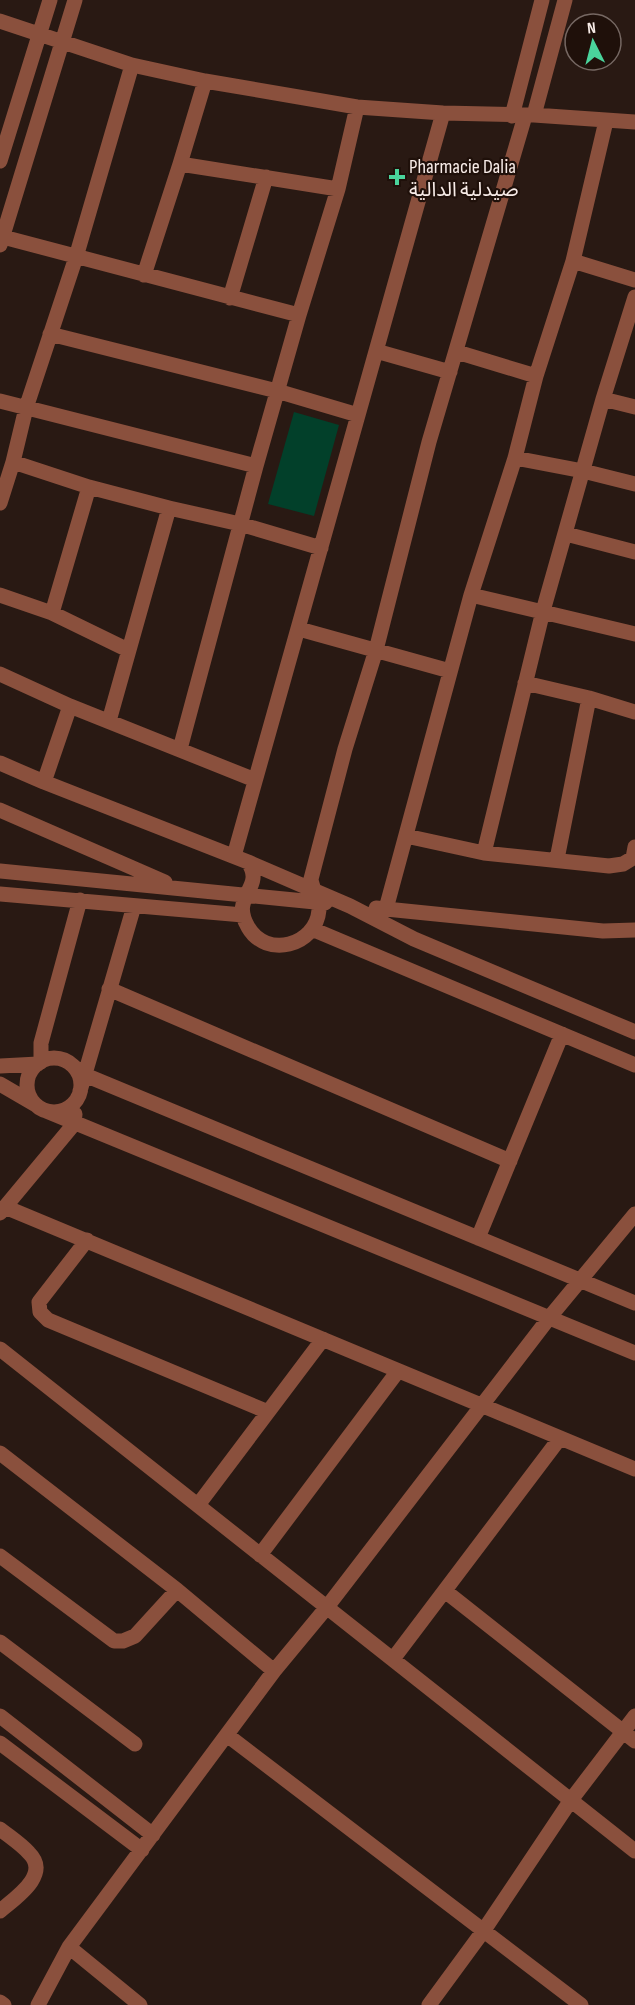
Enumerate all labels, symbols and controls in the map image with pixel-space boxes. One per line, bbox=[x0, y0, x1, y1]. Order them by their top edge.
north arrow bbox=[563, 12, 623, 72]
text: N bbox=[586, 19, 597, 38]
place label: Pharmacie Dalia صيدلية الدالية bbox=[409, 155, 518, 202]
marker: Pharmacie Dalia صيدلية الدالية bbox=[390, 170, 404, 184]

